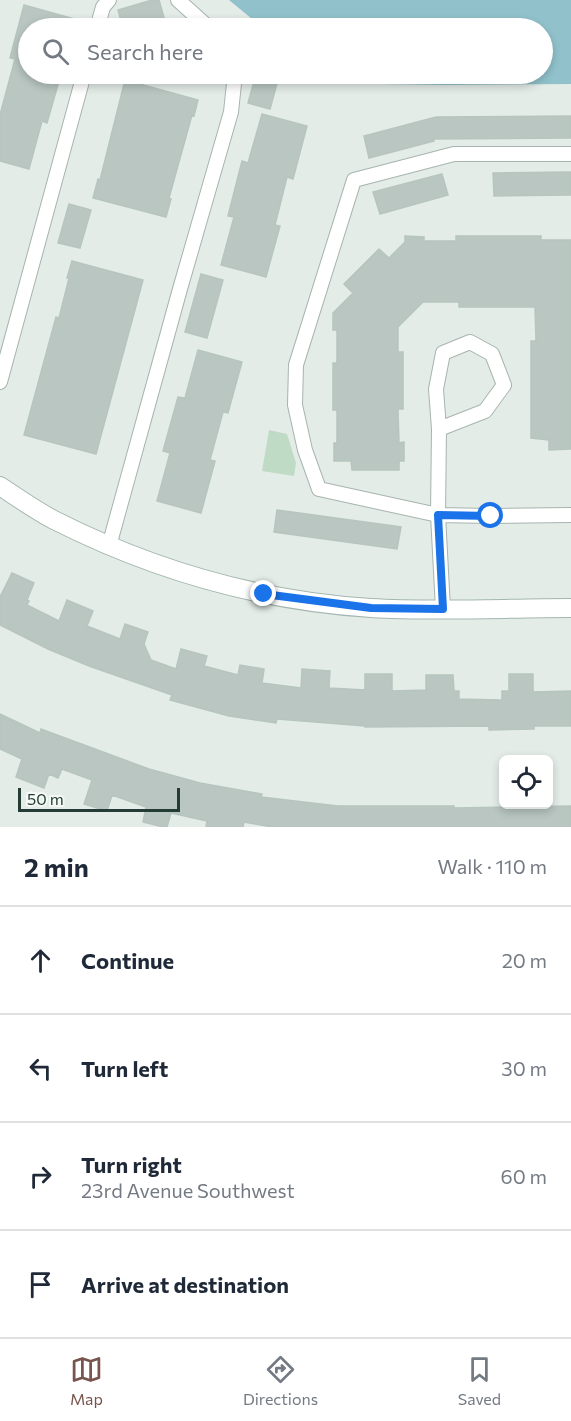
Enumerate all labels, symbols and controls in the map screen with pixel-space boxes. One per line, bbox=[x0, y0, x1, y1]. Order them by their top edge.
search box bbox=[18, 18, 553, 84]
icon: search bbox=[39, 35, 72, 68]
text: Search here bbox=[87, 38, 203, 65]
route start bbox=[477, 502, 503, 528]
route end bbox=[250, 580, 276, 606]
map controls bbox=[499, 755, 553, 809]
button: locate bbox=[499, 755, 553, 809]
scale bar bbox=[18, 785, 180, 812]
text: 50 m bbox=[27, 789, 64, 808]
text: 2 min bbox=[24, 851, 89, 882]
text: Walk · 110 m bbox=[437, 854, 547, 878]
icon: ahead bbox=[24, 944, 57, 977]
text: Continue bbox=[81, 947, 174, 974]
text: 20 m bbox=[502, 948, 547, 972]
icon: left bbox=[24, 1052, 57, 1085]
text: Turn left bbox=[81, 1055, 168, 1082]
text: 30 m bbox=[501, 1056, 547, 1080]
text: Turn right bbox=[81, 1151, 182, 1178]
icon: right bbox=[24, 1160, 57, 1193]
text: 60 m bbox=[501, 1164, 547, 1188]
text: 23rd Avenue Southwest bbox=[81, 1178, 295, 1202]
icon: arrive bbox=[24, 1268, 57, 1301]
text: Arrive at destination bbox=[81, 1271, 289, 1298]
tab: Map bbox=[70, 1353, 103, 1408]
tab: Directions bbox=[243, 1353, 318, 1408]
tab: Saved bbox=[458, 1353, 501, 1408]

